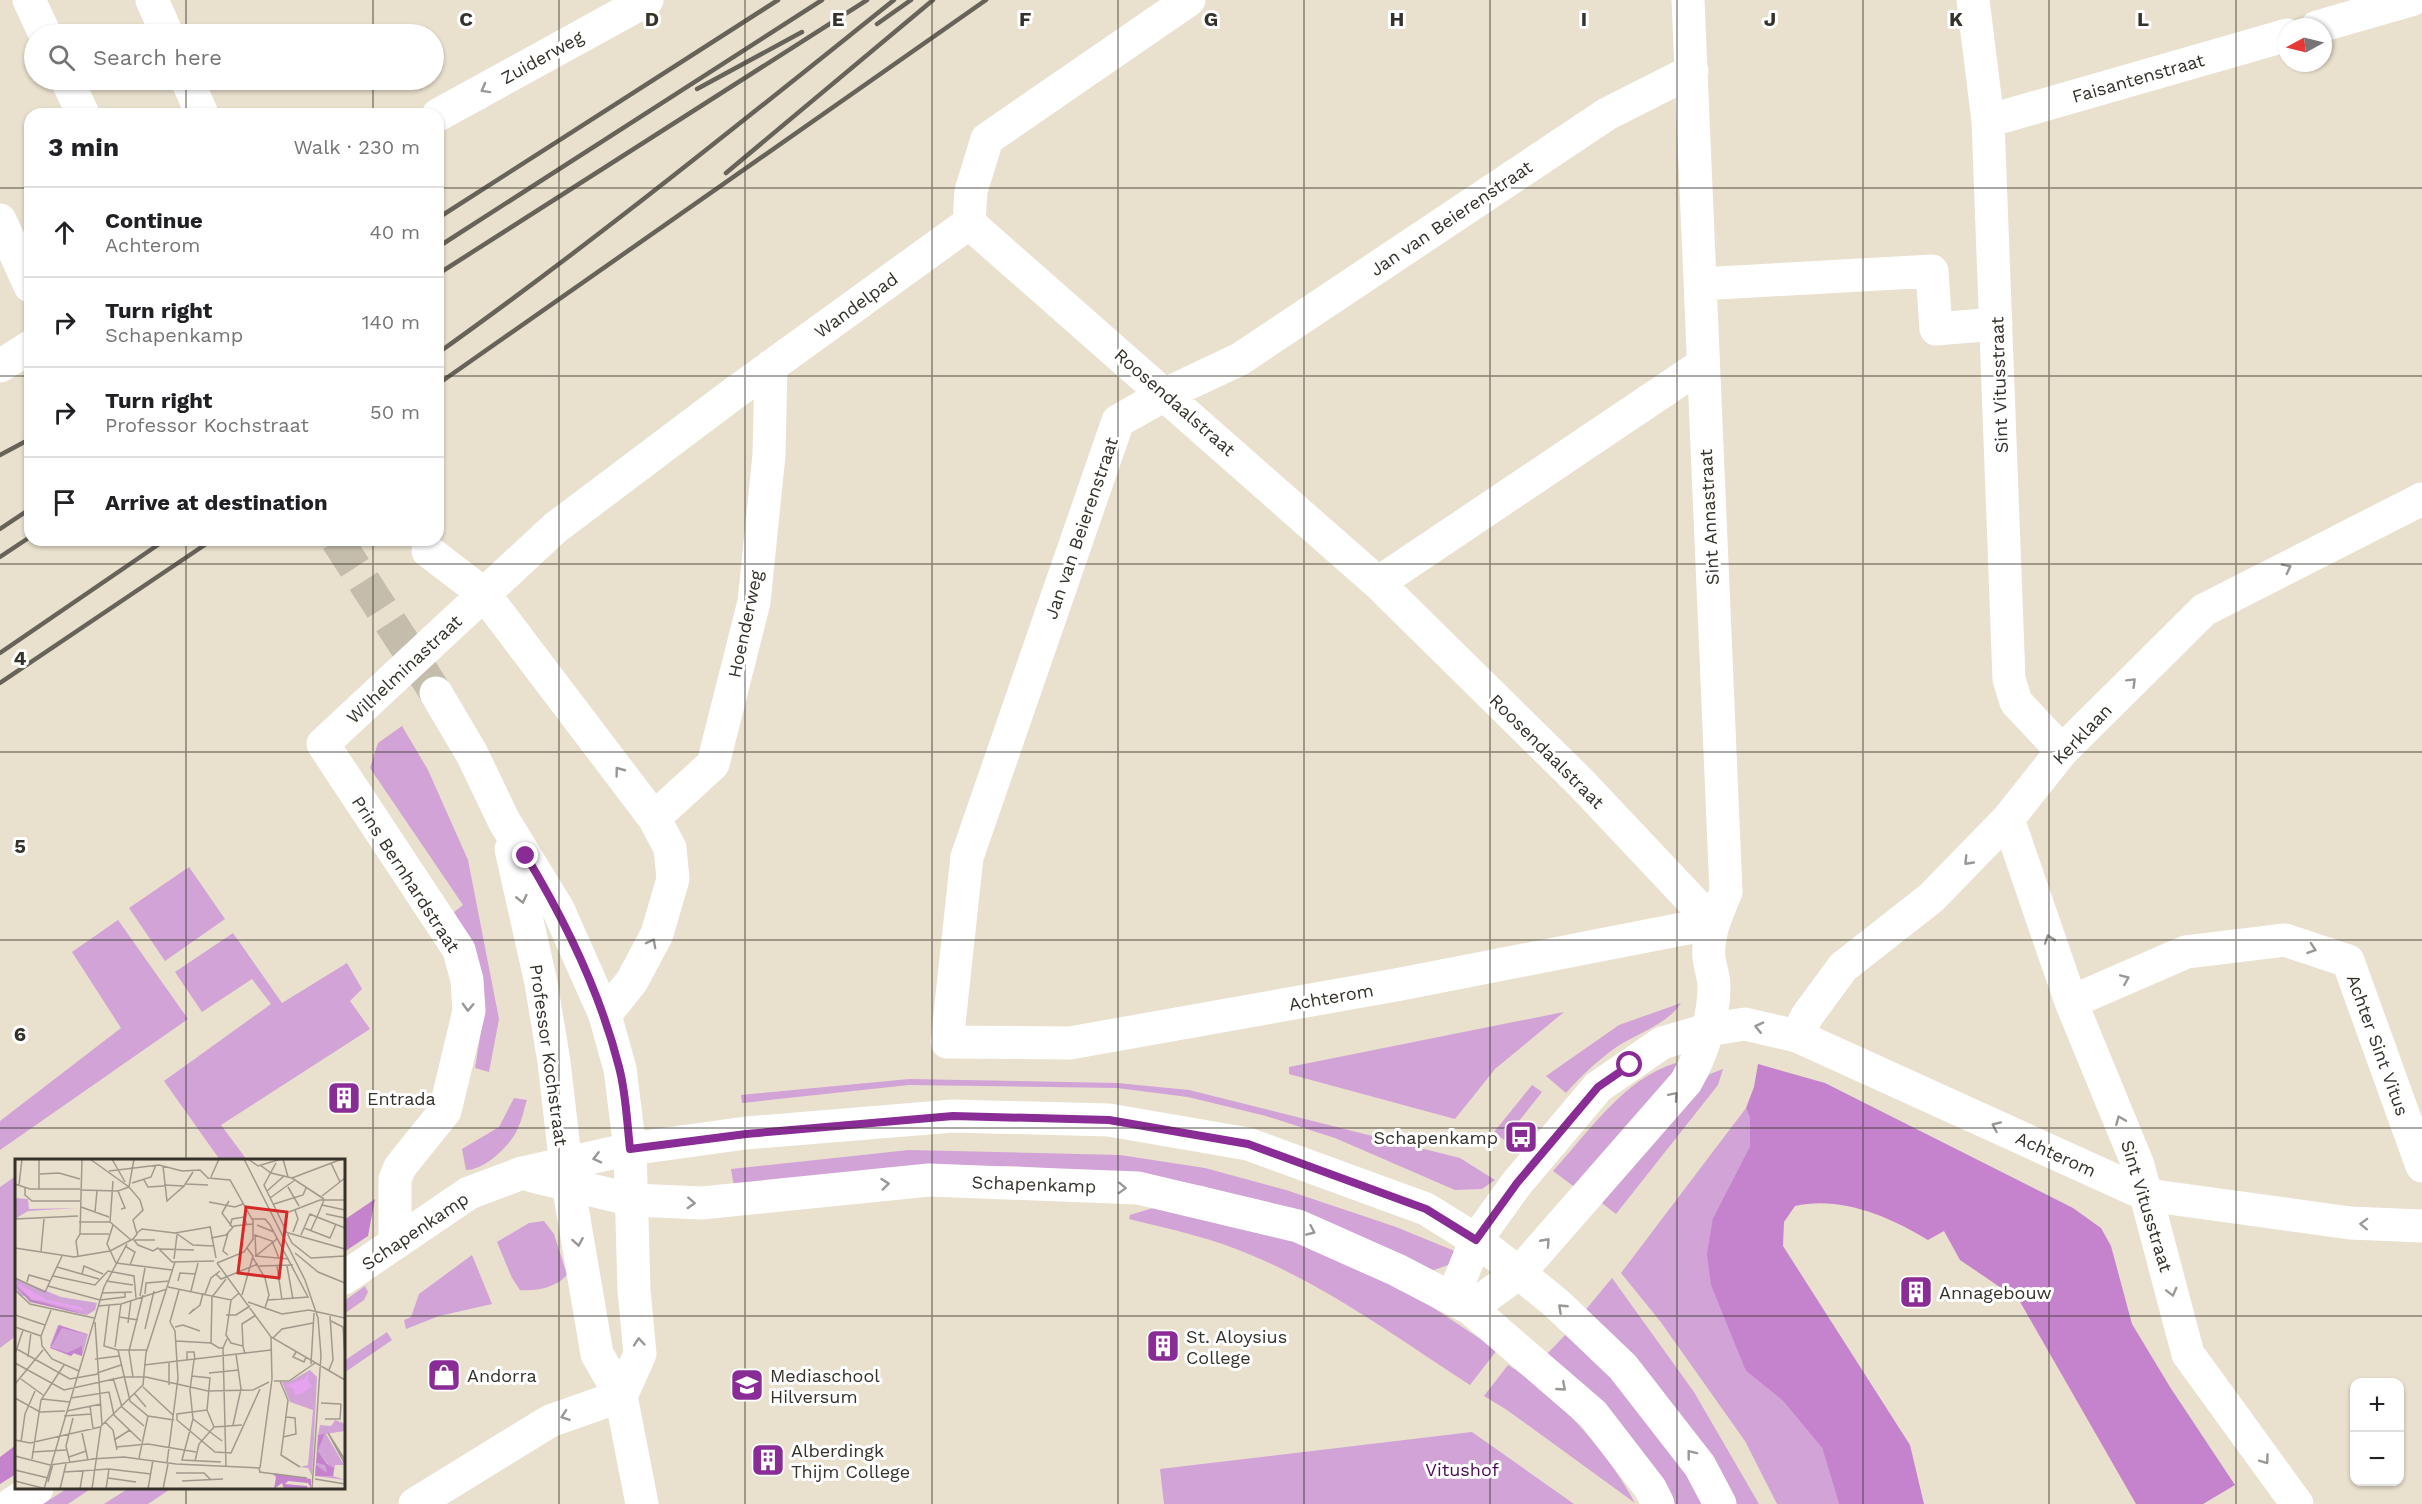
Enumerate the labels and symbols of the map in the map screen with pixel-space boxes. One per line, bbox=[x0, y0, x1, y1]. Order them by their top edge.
text: C bbox=[459, 7, 473, 31]
text: D bbox=[645, 7, 659, 31]
text: E bbox=[832, 7, 844, 31]
text: F bbox=[1019, 7, 1031, 31]
text: G bbox=[1204, 7, 1218, 31]
text: H bbox=[1390, 7, 1404, 31]
text: I bbox=[1581, 7, 1587, 31]
text: J bbox=[1764, 7, 1776, 31]
text: K bbox=[1949, 7, 1963, 31]
text: L bbox=[2137, 7, 2149, 31]
north arrow bbox=[2278, 18, 2332, 72]
street label: Zuiderweg bbox=[497, 26, 587, 88]
street label: Faisantenstraat bbox=[2070, 49, 2207, 107]
one-way arrow bbox=[481, 82, 492, 93]
street label: Jan van Beierenstraat bbox=[1366, 156, 1536, 280]
street label: Wandelpad bbox=[810, 268, 902, 342]
street label: Sint Vitusstraat bbox=[1986, 316, 2012, 454]
street label: Roosendaalstraat bbox=[1110, 344, 1240, 460]
street label: Jan van Beierenstraat bbox=[1040, 434, 1122, 622]
street label: Sint Annastraat bbox=[1695, 448, 1723, 586]
one-way arrow bbox=[2281, 564, 2291, 575]
street label: Hoenderweg bbox=[723, 568, 767, 680]
street label: Wilhelminastraat bbox=[342, 610, 466, 728]
text: 4 bbox=[14, 646, 27, 670]
one-way arrow bbox=[2124, 679, 2135, 690]
street label: Roosendaalstraat bbox=[1485, 689, 1609, 813]
street label: Kerklaan bbox=[2048, 699, 2116, 769]
one-way arrow bbox=[615, 767, 626, 778]
street label: Prins Bernhardstraat bbox=[348, 792, 465, 956]
text: 5 bbox=[14, 834, 26, 858]
route end bbox=[512, 842, 538, 868]
one-way arrow bbox=[1964, 854, 1975, 865]
one-way arrow bbox=[515, 893, 528, 903]
one-way arrow bbox=[2044, 934, 2057, 945]
one-way arrow bbox=[645, 938, 656, 949]
one-way arrow bbox=[2306, 942, 2317, 954]
street label: Professor Kochstraat bbox=[526, 963, 572, 1148]
street label: Achter Sint Vitus bbox=[2343, 972, 2413, 1118]
one-way arrow bbox=[2118, 974, 2129, 986]
street label: Achterom bbox=[1287, 979, 1375, 1015]
one-way arrow bbox=[461, 1003, 474, 1012]
text: 6 bbox=[14, 1022, 26, 1046]
one-way arrow bbox=[1754, 1022, 1764, 1035]
route start bbox=[1616, 1051, 1642, 1077]
building icon: Entrada bbox=[326, 1080, 362, 1116]
place label: Entrada bbox=[367, 1088, 436, 1109]
one-way arrow bbox=[1667, 1092, 1678, 1103]
one-way arrow bbox=[2115, 1116, 2127, 1127]
bus stop icon: Schapenkamp bbox=[1503, 1119, 1539, 1155]
one-way arrow bbox=[1992, 1122, 2003, 1134]
place label: Schapenkamp bbox=[1374, 1127, 1498, 1148]
street label: Achterom bbox=[2013, 1127, 2099, 1181]
street label: Sint Vitusstraat bbox=[2117, 1138, 2177, 1275]
one-way arrow bbox=[592, 1150, 602, 1163]
inset map bbox=[15, 1159, 345, 1489]
street label: Schapenkamp bbox=[971, 1171, 1097, 1197]
one-way arrow bbox=[881, 1178, 890, 1191]
one-way arrow bbox=[1117, 1181, 1126, 1194]
street label: Schapenkamp bbox=[358, 1188, 472, 1274]
one-way arrow bbox=[687, 1196, 696, 1209]
one-way arrow bbox=[2359, 1217, 2368, 1230]
one-way arrow bbox=[1305, 1224, 1316, 1236]
one-way arrow bbox=[571, 1236, 584, 1246]
one-way arrow bbox=[1539, 1239, 1550, 1249]
building icon: Annagebouw bbox=[1898, 1274, 1934, 1310]
place label: Annagebouw bbox=[1939, 1282, 2052, 1303]
one-way arrow bbox=[2165, 1287, 2177, 1297]
one-way arrow bbox=[1558, 1304, 1568, 1315]
place label: St. Aloysius College bbox=[1186, 1326, 1287, 1368]
building icon: St. Aloysius College bbox=[1145, 1328, 1181, 1364]
one-way arrow bbox=[633, 1338, 646, 1347]
shop icon: Andorra bbox=[426, 1357, 462, 1393]
place label: Andorra bbox=[467, 1365, 537, 1386]
place label: Mediaschool Hilversum bbox=[770, 1365, 880, 1407]
school or university icon: Mediaschool Hilversum bbox=[729, 1367, 765, 1403]
one-way arrow bbox=[1555, 1380, 1566, 1391]
one-way arrow bbox=[560, 1408, 571, 1421]
place label: Alberdingk Thijm College bbox=[791, 1440, 910, 1482]
building icon: Alberdingk Thijm College bbox=[750, 1442, 786, 1478]
one-way arrow bbox=[1687, 1450, 1698, 1461]
one-way arrow bbox=[2258, 1454, 2269, 1465]
park label: Vitushof bbox=[1425, 1459, 1499, 1480]

